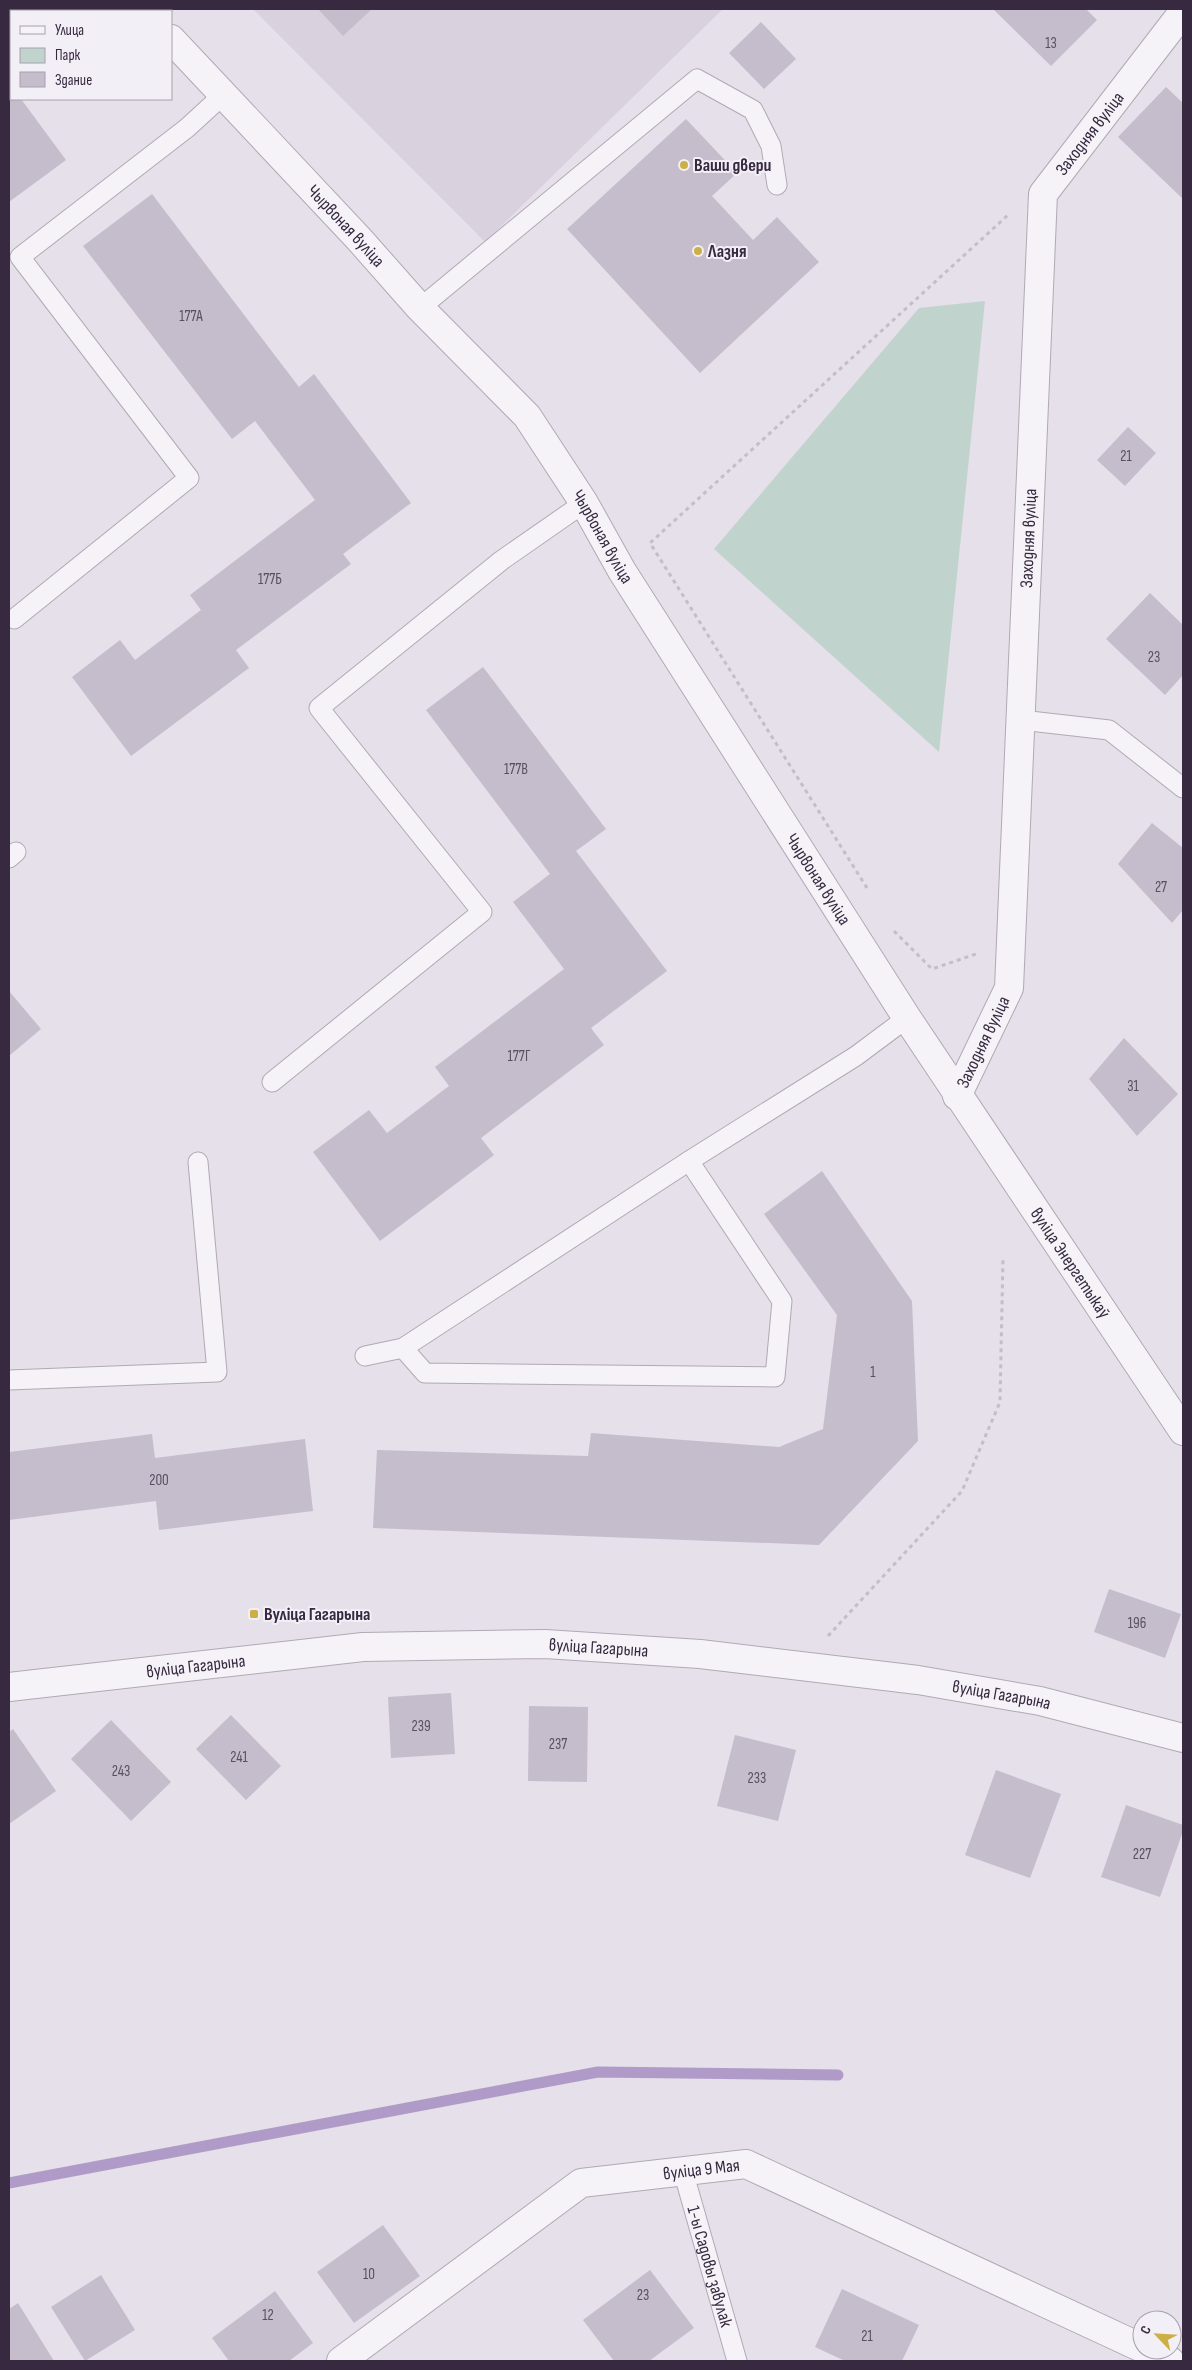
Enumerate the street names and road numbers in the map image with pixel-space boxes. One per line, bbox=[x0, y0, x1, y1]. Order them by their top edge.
street label: Заходняя вуліца bbox=[1051, 88, 1128, 179]
street label: Чырвоная вуліца bbox=[303, 180, 389, 271]
street label: Чырвоная вуліца bbox=[568, 486, 638, 587]
street label: Заходняя вуліца bbox=[1016, 488, 1041, 588]
street label: Чырвоная вуліца bbox=[782, 829, 855, 929]
street label: Заходняя вуліца bbox=[952, 993, 1014, 1091]
street label: вуліца Энергетыкаў bbox=[1026, 1204, 1115, 1322]
street label: вуліца Гагарына bbox=[548, 1634, 649, 1661]
street label: вуліца Гагарына bbox=[145, 1650, 247, 1682]
street label: вуліца Гагарына bbox=[951, 1676, 1053, 1714]
street label: вуліца 9 Мая bbox=[662, 2154, 741, 2184]
street label: 1-ы Садовы завулак bbox=[683, 2203, 737, 2329]

